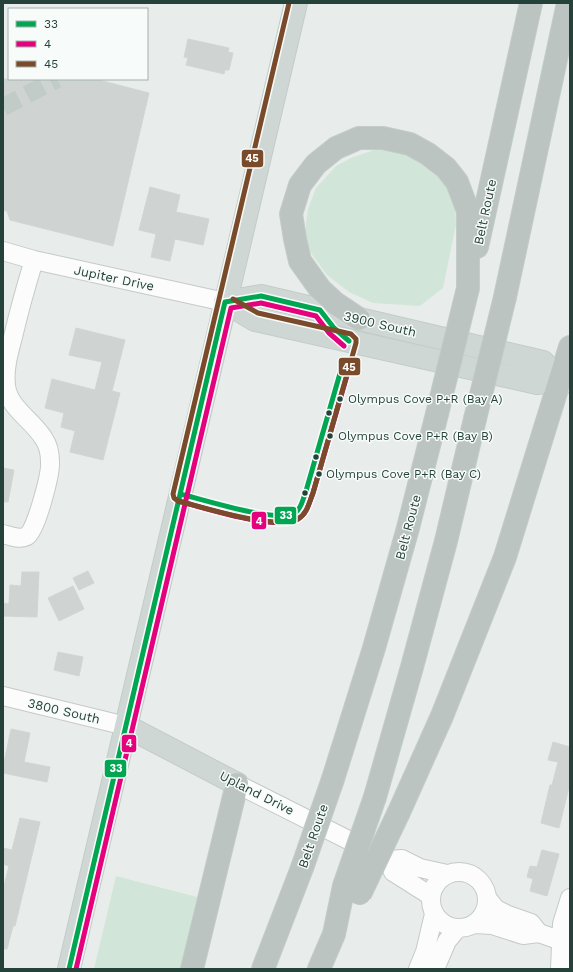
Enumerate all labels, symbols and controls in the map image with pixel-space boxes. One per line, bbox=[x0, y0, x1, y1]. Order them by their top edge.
legend bbox=[8, 8, 148, 80]
text: 33 bbox=[44, 17, 58, 31]
text: 4 bbox=[44, 37, 51, 51]
text: 45 bbox=[44, 57, 58, 71]
line badge: 45 bbox=[241, 149, 264, 168]
text: 45 bbox=[245, 152, 259, 165]
street label: Belt Route bbox=[471, 178, 499, 246]
street label: Jupiter Drive bbox=[73, 262, 155, 294]
street label: 3900 South bbox=[342, 308, 418, 340]
line badge: 45 bbox=[338, 357, 361, 376]
text: 45 bbox=[342, 361, 356, 374]
place label: Olympus Cove P+R (Bay A) bbox=[348, 392, 502, 406]
marker: Olympus Cove P+R (Bay A) bbox=[335, 394, 345, 404]
unlabelled marker bbox=[324, 408, 334, 418]
place label: Olympus Cove P+R (Bay B) bbox=[338, 429, 493, 443]
marker: Olympus Cove P+R (Bay B) bbox=[325, 431, 335, 441]
unlabelled marker bbox=[311, 452, 321, 462]
place label: Olympus Cove P+R (Bay C) bbox=[326, 467, 481, 481]
marker: Olympus Cove P+R (Bay C) bbox=[314, 469, 324, 479]
unlabelled marker bbox=[300, 488, 310, 498]
street label: Belt Route bbox=[392, 493, 424, 561]
line badge: 33 bbox=[274, 506, 297, 525]
text: 33 bbox=[279, 509, 293, 522]
line badge: 4 bbox=[251, 511, 267, 530]
text: 4 bbox=[255, 515, 263, 528]
street label: 3800 South bbox=[26, 695, 102, 727]
line badge: 4 bbox=[121, 734, 137, 753]
text: 4 bbox=[125, 737, 133, 750]
line badge: 33 bbox=[104, 759, 127, 778]
text: 33 bbox=[109, 762, 123, 775]
street label: Upland Drive bbox=[217, 768, 297, 818]
street label: Belt Route bbox=[295, 802, 331, 870]

